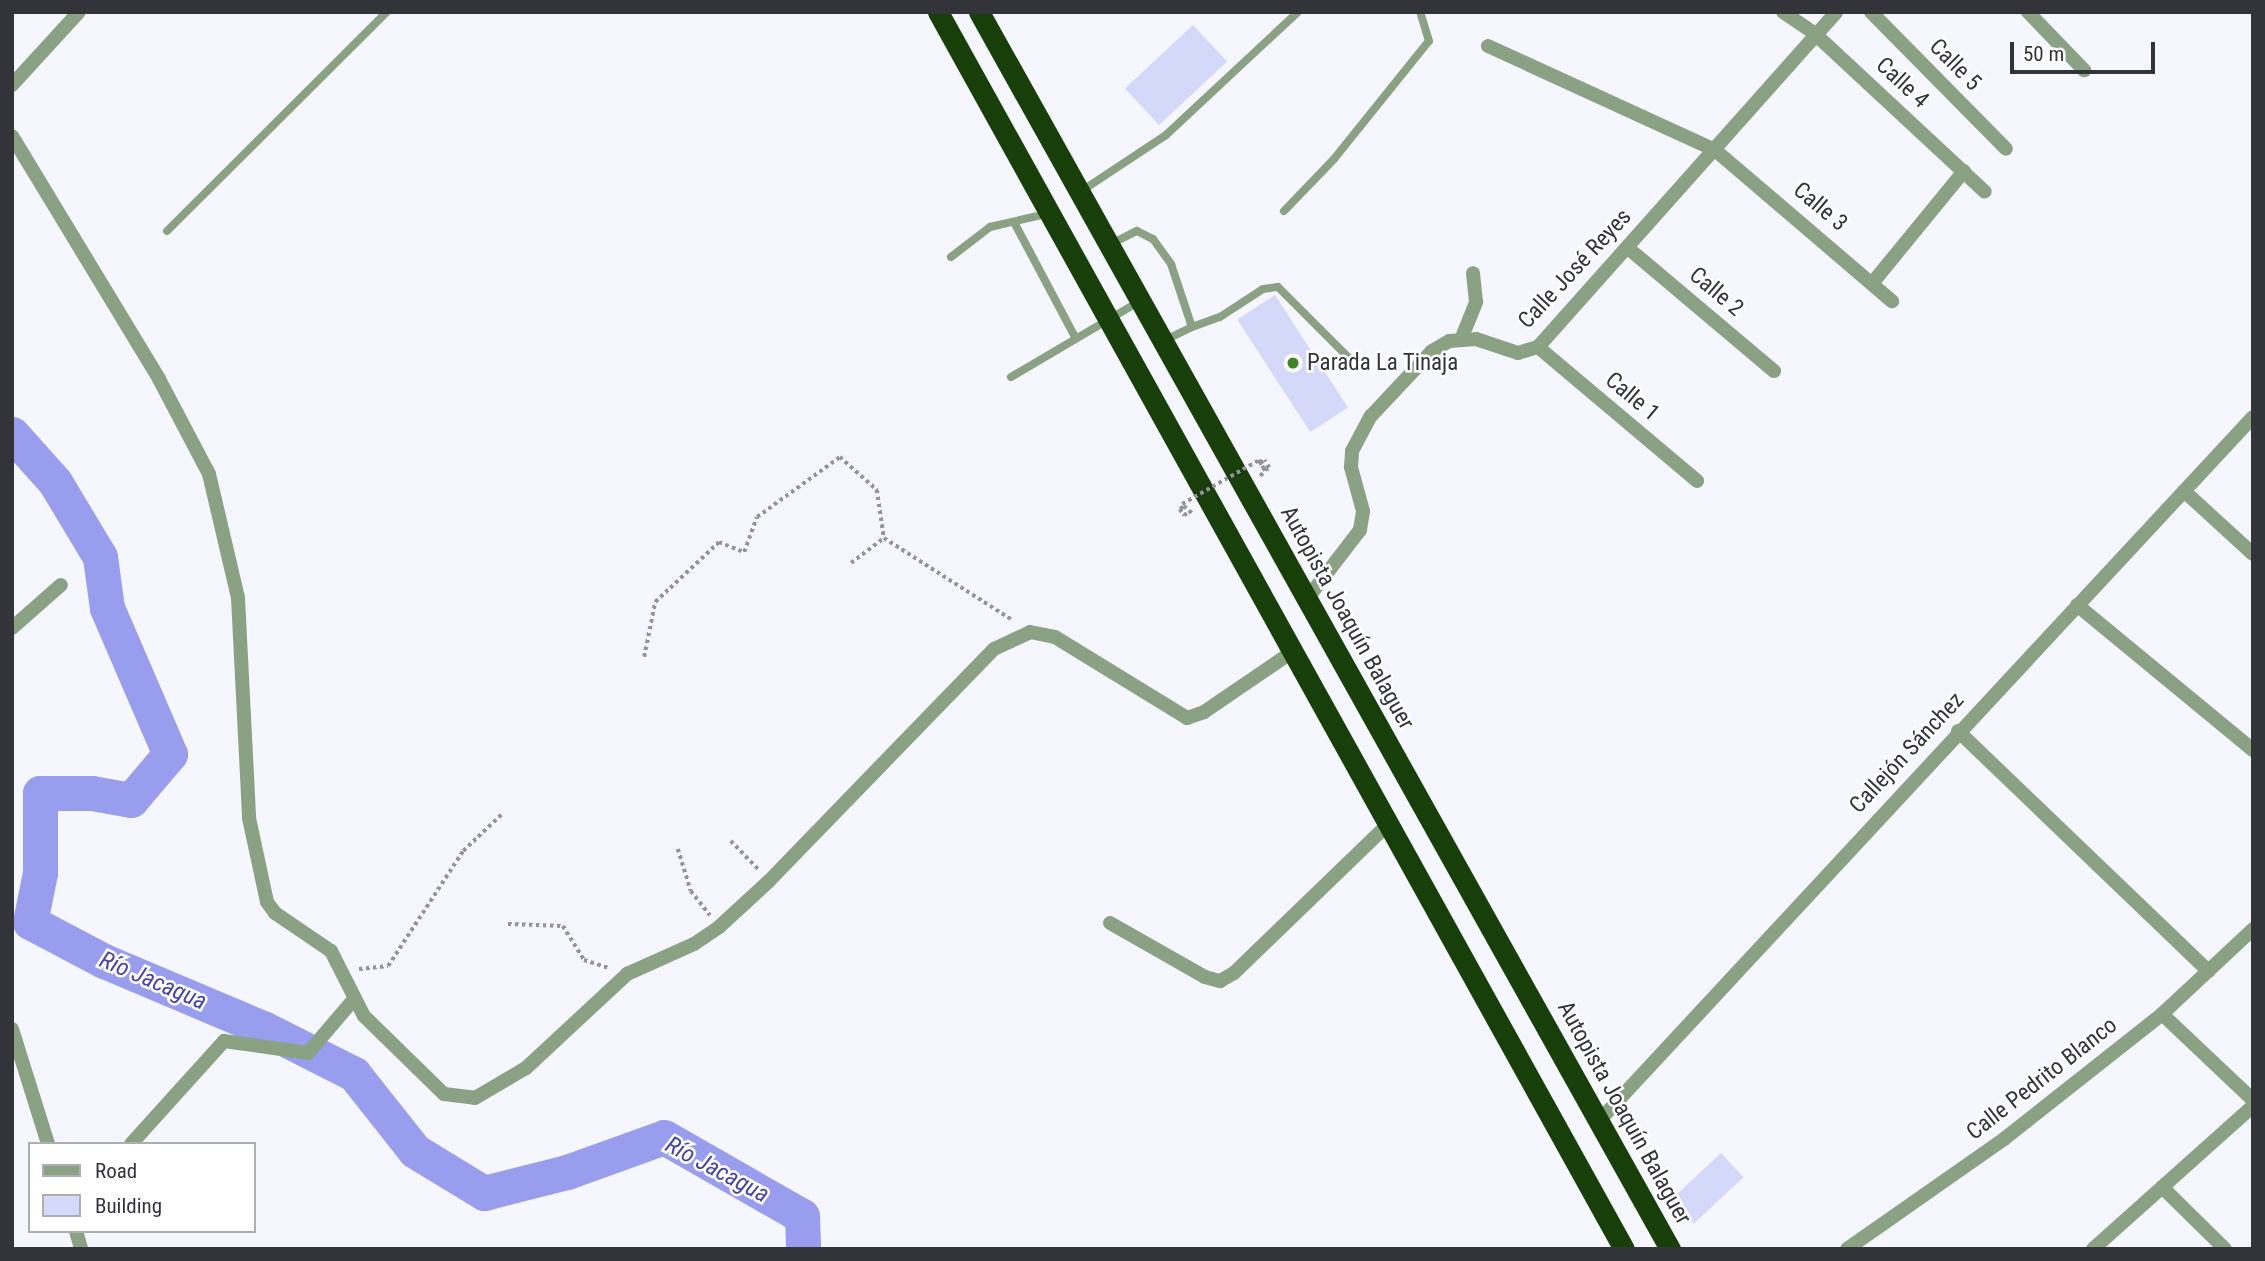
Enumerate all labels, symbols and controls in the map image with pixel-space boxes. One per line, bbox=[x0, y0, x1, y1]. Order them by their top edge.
scale bar bbox=[2013, 28, 2158, 72]
street label: Calle 5 bbox=[1923, 33, 1987, 97]
text: 50 m bbox=[2023, 42, 2064, 66]
street label: Calle 4 bbox=[1870, 52, 1934, 114]
street label: Calle 3 bbox=[1787, 176, 1853, 238]
street label: Calle José Reyes bbox=[1513, 203, 1637, 335]
street label: Calle 2 bbox=[1683, 261, 1749, 323]
place label: Parada La Tinaja bbox=[1307, 349, 1459, 377]
marker: Parada La Tinaja bbox=[1285, 355, 1301, 371]
street label: Calle 1 bbox=[1599, 366, 1665, 428]
street label: Autopista Joaquín Balaguer bbox=[1274, 502, 1420, 734]
street label: Callejón Sánchez bbox=[1844, 687, 1970, 819]
water label: Río Jacagua bbox=[95, 946, 211, 1016]
street label: Autopista Joaquín Balaguer bbox=[1551, 997, 1697, 1229]
street label: Calle Pedrito Blanco bbox=[1961, 1012, 2123, 1146]
water label: Río Jacagua bbox=[660, 1131, 774, 1209]
legend bbox=[28, 1142, 256, 1233]
text: Road bbox=[95, 1159, 137, 1183]
text: Building bbox=[95, 1194, 162, 1218]

